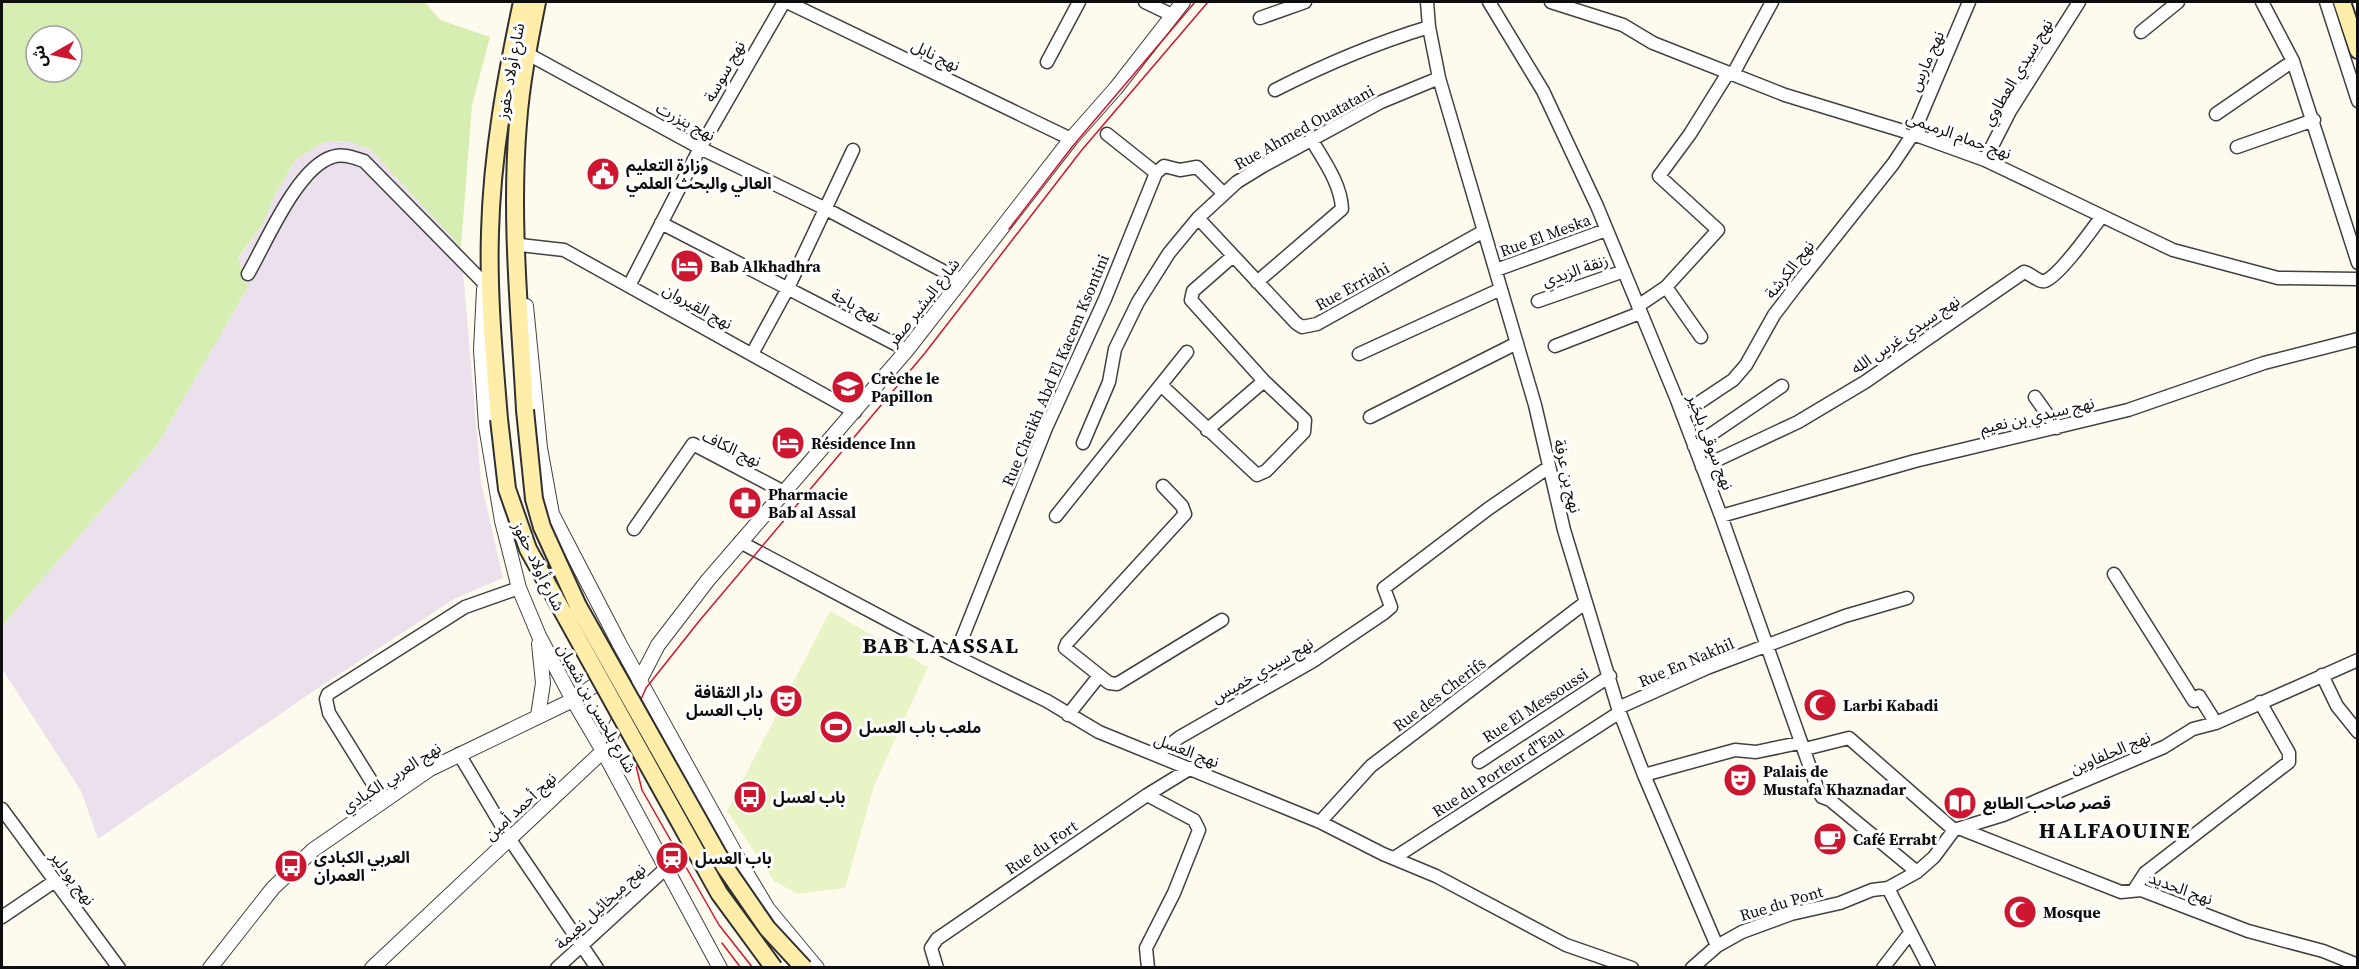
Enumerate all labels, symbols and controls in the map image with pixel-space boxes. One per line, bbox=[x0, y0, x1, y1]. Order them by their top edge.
street label: نهج سيدي العطاوي bbox=[1976, 14, 2059, 131]
street label: شارع أولاد حفوز bbox=[491, 21, 531, 122]
north arrow bbox=[24, 24, 84, 84]
street label: نهج مارس bbox=[1903, 27, 1951, 96]
street label: نهج نابل bbox=[907, 34, 964, 78]
street label: نهج سوسة bbox=[698, 36, 752, 107]
text: ش bbox=[27, 44, 52, 69]
street label: Rue Ahmed Ouatatani bbox=[1230, 79, 1378, 175]
street label: نهج بنزرت bbox=[651, 96, 720, 148]
street label: نهج حمام الرميمي bbox=[1903, 106, 2015, 166]
place label: وزارة التعليم العالي والبحث العلمي bbox=[626, 154, 772, 197]
public building icon: وزارة التعليم العالي والبحث العلمي bbox=[585, 156, 621, 192]
street label: Rue El Meska bbox=[1496, 208, 1594, 262]
street label: نهج الكرشة bbox=[1759, 235, 1820, 304]
hotel icon: Bab Alkhadhra bbox=[669, 248, 705, 284]
street label: زنقة الزيدي bbox=[1539, 248, 1611, 293]
street label: Rue Cheikh Abd El Kacem Ksontini bbox=[996, 250, 1114, 489]
street label: شارع البشير صفر bbox=[881, 253, 966, 353]
place label: Bab Alkhadhra bbox=[710, 255, 821, 277]
street label: Rue Erriahi bbox=[1311, 256, 1393, 315]
street label: نهج القيروان bbox=[658, 278, 737, 336]
street label: نهج باجة bbox=[827, 283, 884, 329]
street label: نهج سيدي غرس الله bbox=[1846, 289, 1965, 380]
place label: Crèche le Papillon bbox=[871, 367, 939, 407]
school or university icon: Crèche le Papillon bbox=[830, 369, 866, 405]
street label: نهج سوقي بلخير bbox=[1680, 390, 1739, 494]
street label: نهج سيدي بن نعيم bbox=[1978, 391, 2097, 441]
street label: نهج الكاف bbox=[698, 424, 765, 473]
hotel icon: Résidence Inn bbox=[770, 425, 806, 461]
place label: Résidence Inn bbox=[811, 432, 916, 454]
street label: نهج بن عرفة bbox=[1547, 437, 1587, 516]
place label: Pharmacie Bab al Assal bbox=[768, 483, 856, 523]
pharmacy icon: Pharmacie Bab al Assal bbox=[727, 485, 763, 521]
street label: شارع أولاد حفوز bbox=[506, 517, 570, 615]
district label: BAB LAASSAL bbox=[863, 630, 1019, 660]
street label: نهج سيدي خميس bbox=[1207, 632, 1318, 710]
street label: Rue En Nakhil bbox=[1635, 632, 1737, 692]
street label: شارع بلحسن بن شعبان bbox=[551, 639, 642, 778]
street label: Rue des Cherifs bbox=[1388, 652, 1490, 736]
street label: Rue El Messoussi bbox=[1478, 662, 1592, 748]
place label: دار الثقافة باب العسل bbox=[686, 681, 763, 721]
theatre icon: دار الثقافة باب العسل bbox=[768, 683, 804, 719]
mosque icon: Larbi Kabadi bbox=[1802, 687, 1838, 723]
place label: Larbi Kabadi bbox=[1843, 694, 1938, 716]
sports icon: ملعب باب العسل bbox=[818, 709, 854, 745]
place label: ملعب باب العسل bbox=[859, 716, 981, 738]
street label: Rue du Porteur d"Eau bbox=[1428, 720, 1568, 822]
street label: نهج الحلفاوين bbox=[2066, 725, 2155, 781]
street label: نهج العسل bbox=[1151, 728, 1223, 774]
street label: نهج العربي الكبادي bbox=[337, 737, 446, 819]
place label: Palais de Mustafa Khaznadar bbox=[1763, 760, 1907, 800]
theatre icon: Palais de Mustafa Khaznadar bbox=[1722, 762, 1758, 798]
street label: نهج أحمد أمين bbox=[479, 767, 562, 847]
bus stop icon: باب لعسل bbox=[732, 779, 768, 815]
library icon: قصر صاحب الطابع bbox=[1942, 785, 1978, 821]
place label: باب لعسل bbox=[773, 786, 846, 808]
place label: قصر صاحب الطابع bbox=[1983, 792, 2111, 816]
street label: Rue du Fort bbox=[1000, 814, 1082, 879]
district label: HALFAOUINE bbox=[2039, 815, 2191, 845]
cafe icon: Café Errabt bbox=[1812, 821, 1848, 857]
place label: Café Errabt bbox=[1853, 828, 1937, 850]
station icon: باب العسل bbox=[654, 840, 690, 876]
street label: نهج بودلير bbox=[43, 846, 101, 911]
place label: العربي الكبادي العمران bbox=[314, 846, 410, 886]
place label: باب العسل bbox=[695, 847, 772, 869]
bus stop icon: العربي الكبادي العمران bbox=[273, 848, 309, 884]
street label: نهج ميخائيل نعيمة bbox=[550, 858, 652, 955]
street label: نهج الحديد bbox=[2145, 866, 2216, 912]
street label: Rue du Pont bbox=[1737, 880, 1826, 926]
mosque icon: Mosque bbox=[2002, 894, 2038, 930]
place label: Mosque bbox=[2043, 901, 2101, 923]

